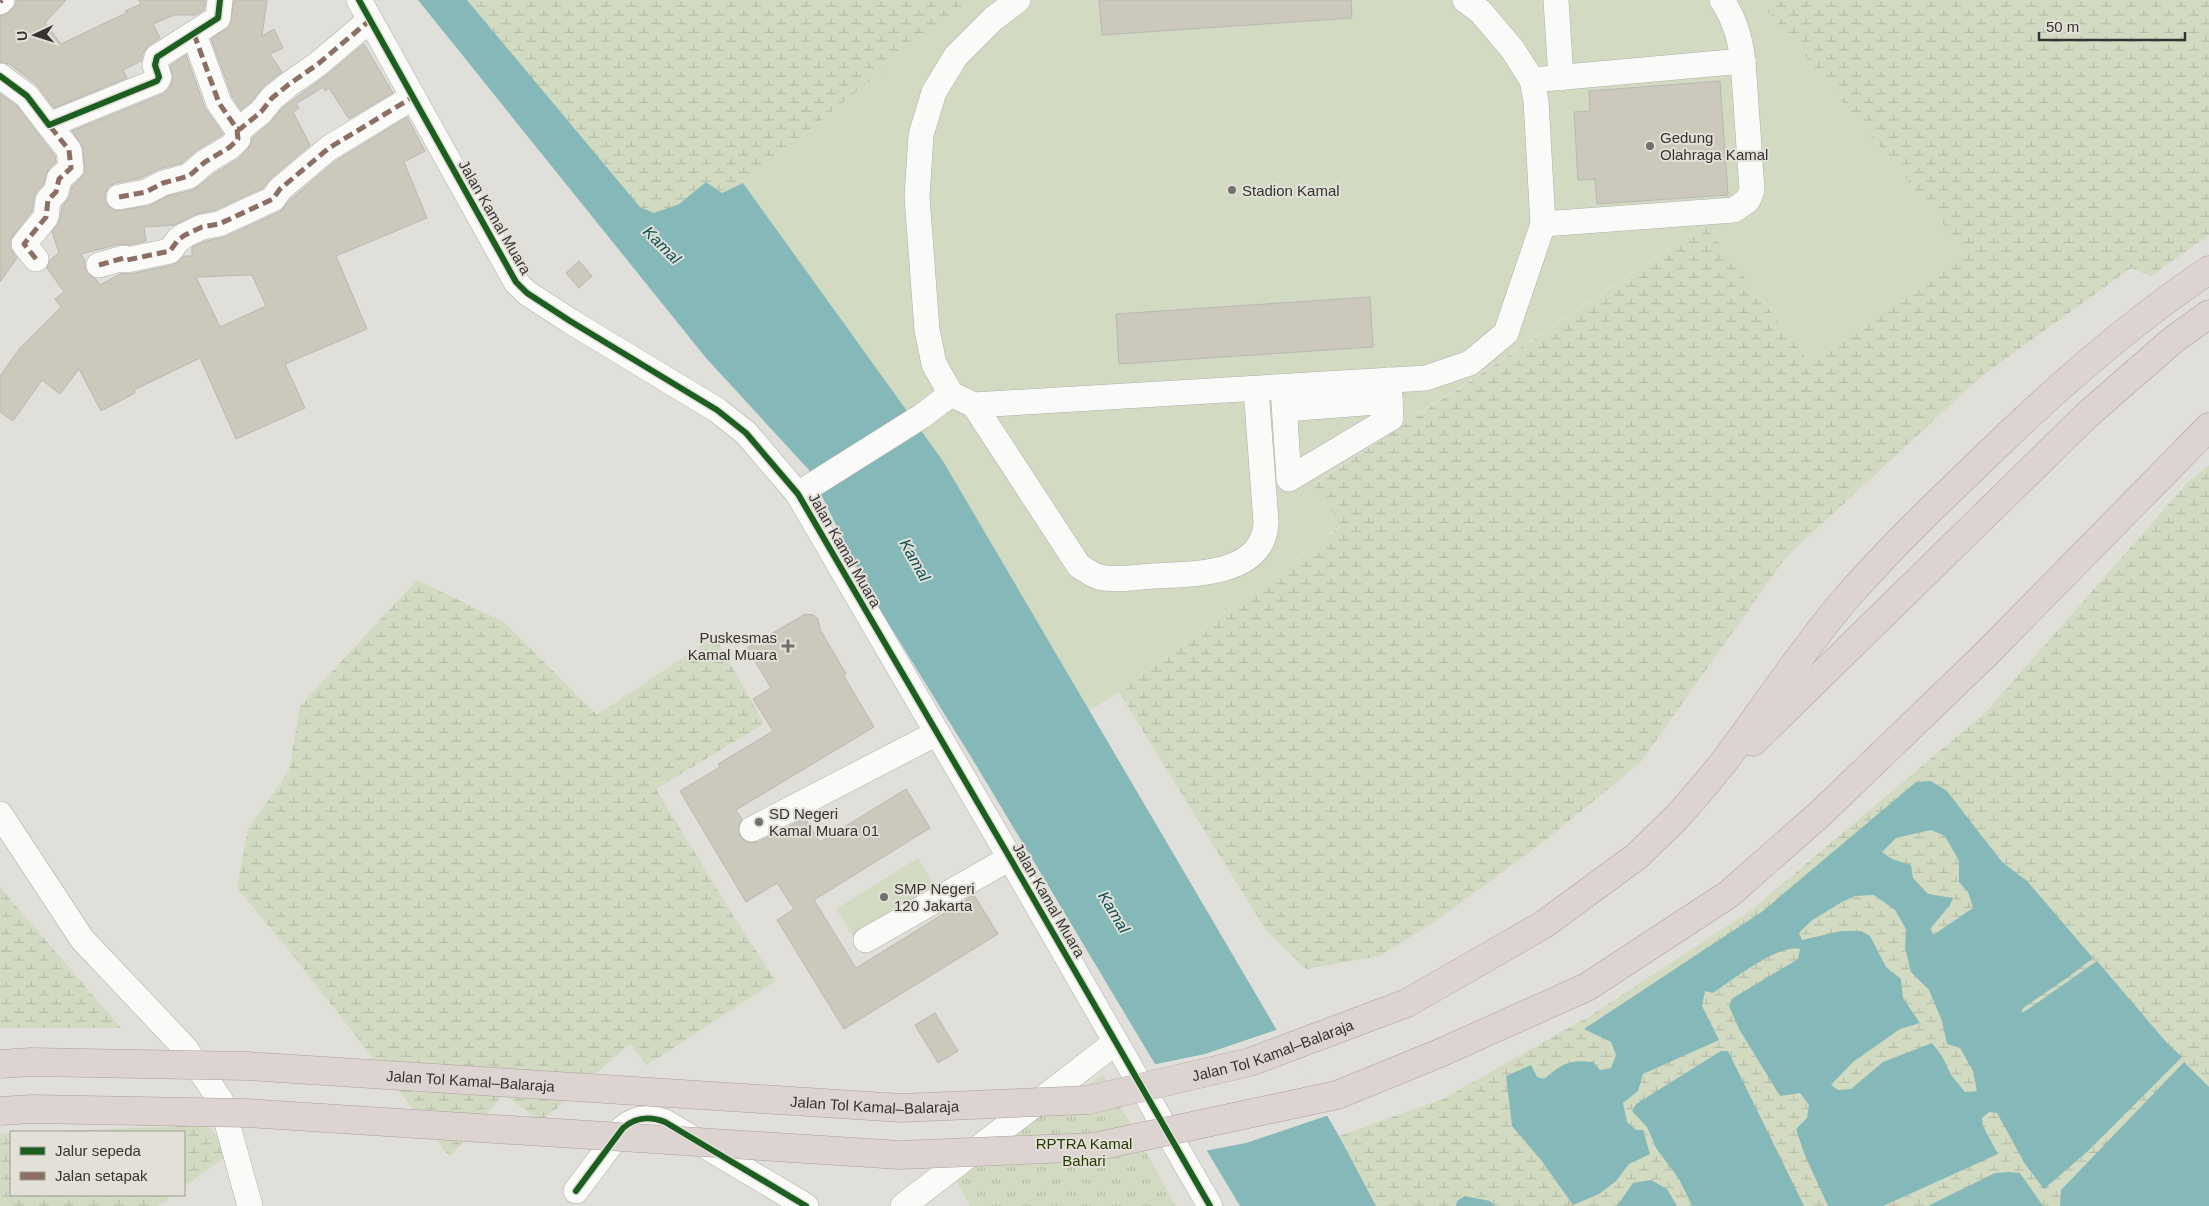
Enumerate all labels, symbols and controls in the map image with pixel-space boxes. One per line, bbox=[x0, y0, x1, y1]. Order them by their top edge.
north arrow bbox=[10, 10, 60, 60]
scale bar bbox=[2039, 10, 2185, 42]
text: 50 m bbox=[2046, 18, 2079, 35]
text: U bbox=[14, 30, 30, 42]
place label: Gedung Olahraga Kamal bbox=[1660, 129, 1768, 163]
marker: Gedung Olahraga Kamal bbox=[1644, 140, 1656, 152]
street label: Jalan Kamal Muara bbox=[455, 157, 535, 278]
place label: Stadion Kamal bbox=[1242, 182, 1340, 199]
marker: Stadion Kamal bbox=[1226, 184, 1238, 196]
water label: Kamal bbox=[640, 223, 684, 267]
street label: Jalan Kamal Muara bbox=[805, 490, 885, 611]
water label: Kamal bbox=[897, 536, 934, 584]
place label: Puskesmas Kamal Muara bbox=[688, 629, 778, 663]
marker: Puskesmas Kamal Muara bbox=[781, 639, 795, 653]
place label: SD Negeri Kamal Muara 01 bbox=[769, 805, 879, 839]
marker: SD Negeri Kamal Muara 01 bbox=[753, 816, 765, 828]
street label: Jalan Kamal Muara bbox=[1009, 840, 1089, 961]
place label: SMP Negeri 120 Jakarta bbox=[894, 880, 975, 914]
water label: Kamal bbox=[1095, 888, 1133, 936]
marker: SMP Negeri 120 Jakarta bbox=[878, 891, 890, 903]
street label: Jalan Tol Kamal–Balaraja bbox=[1190, 1015, 1356, 1084]
street label: Jalan Tol Kamal–Balaraja bbox=[386, 1066, 556, 1094]
street label: Jalan Tol Kamal–Balaraja bbox=[790, 1092, 960, 1117]
legend bbox=[10, 1131, 185, 1196]
park label: RPTRA Kamal Bahari bbox=[1036, 1135, 1132, 1169]
text: Jalur sepeda bbox=[55, 1142, 142, 1159]
text: Jalan setapak bbox=[55, 1167, 148, 1184]

